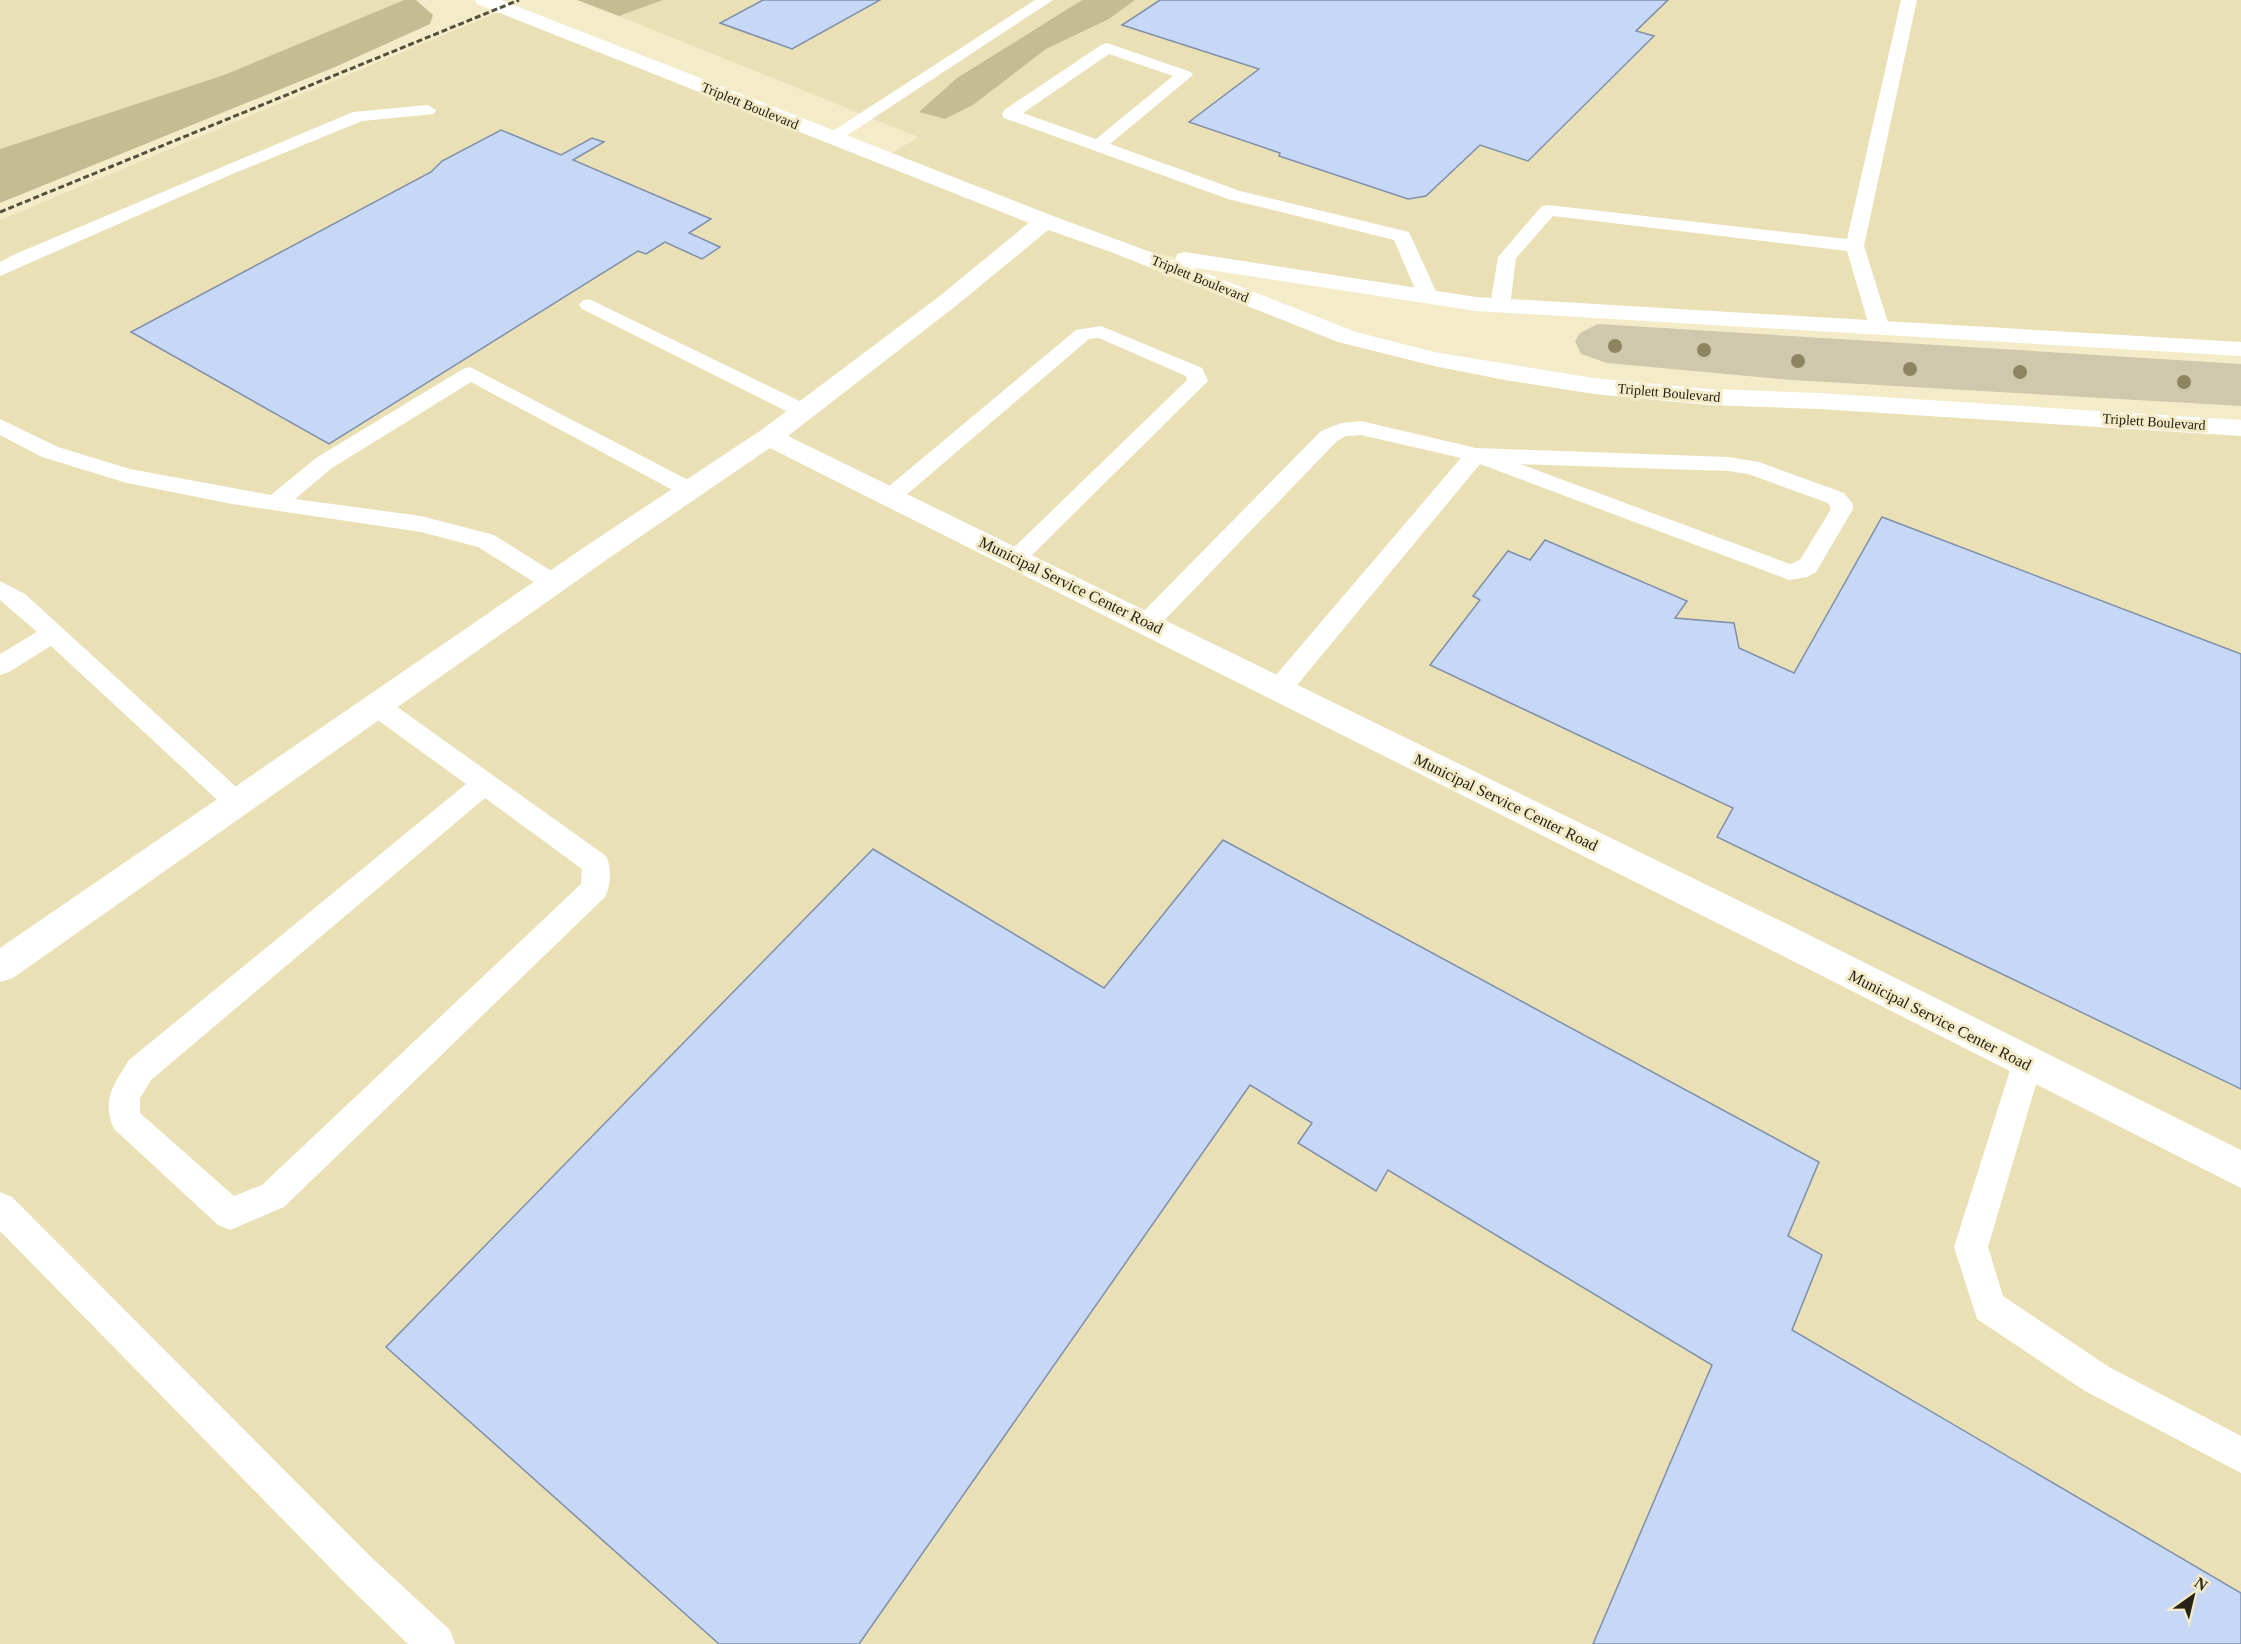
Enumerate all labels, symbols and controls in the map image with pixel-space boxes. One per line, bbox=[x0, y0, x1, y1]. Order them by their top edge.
street label: Triplett Boulevard bbox=[699, 80, 801, 132]
street label: Triplett Boulevard bbox=[1149, 253, 1251, 305]
street label: Triplett Boulevard bbox=[1617, 381, 1721, 405]
street label: Triplett Boulevard bbox=[2102, 411, 2206, 433]
street label: Municipal Service Center Road bbox=[976, 533, 1166, 638]
street label: Municipal Service Center Road bbox=[1411, 750, 1601, 855]
street label: Municipal Service Center Road bbox=[1846, 967, 2034, 1074]
north arrow bbox=[2163, 1566, 2223, 1626]
text: N bbox=[2192, 1574, 2211, 1595]

